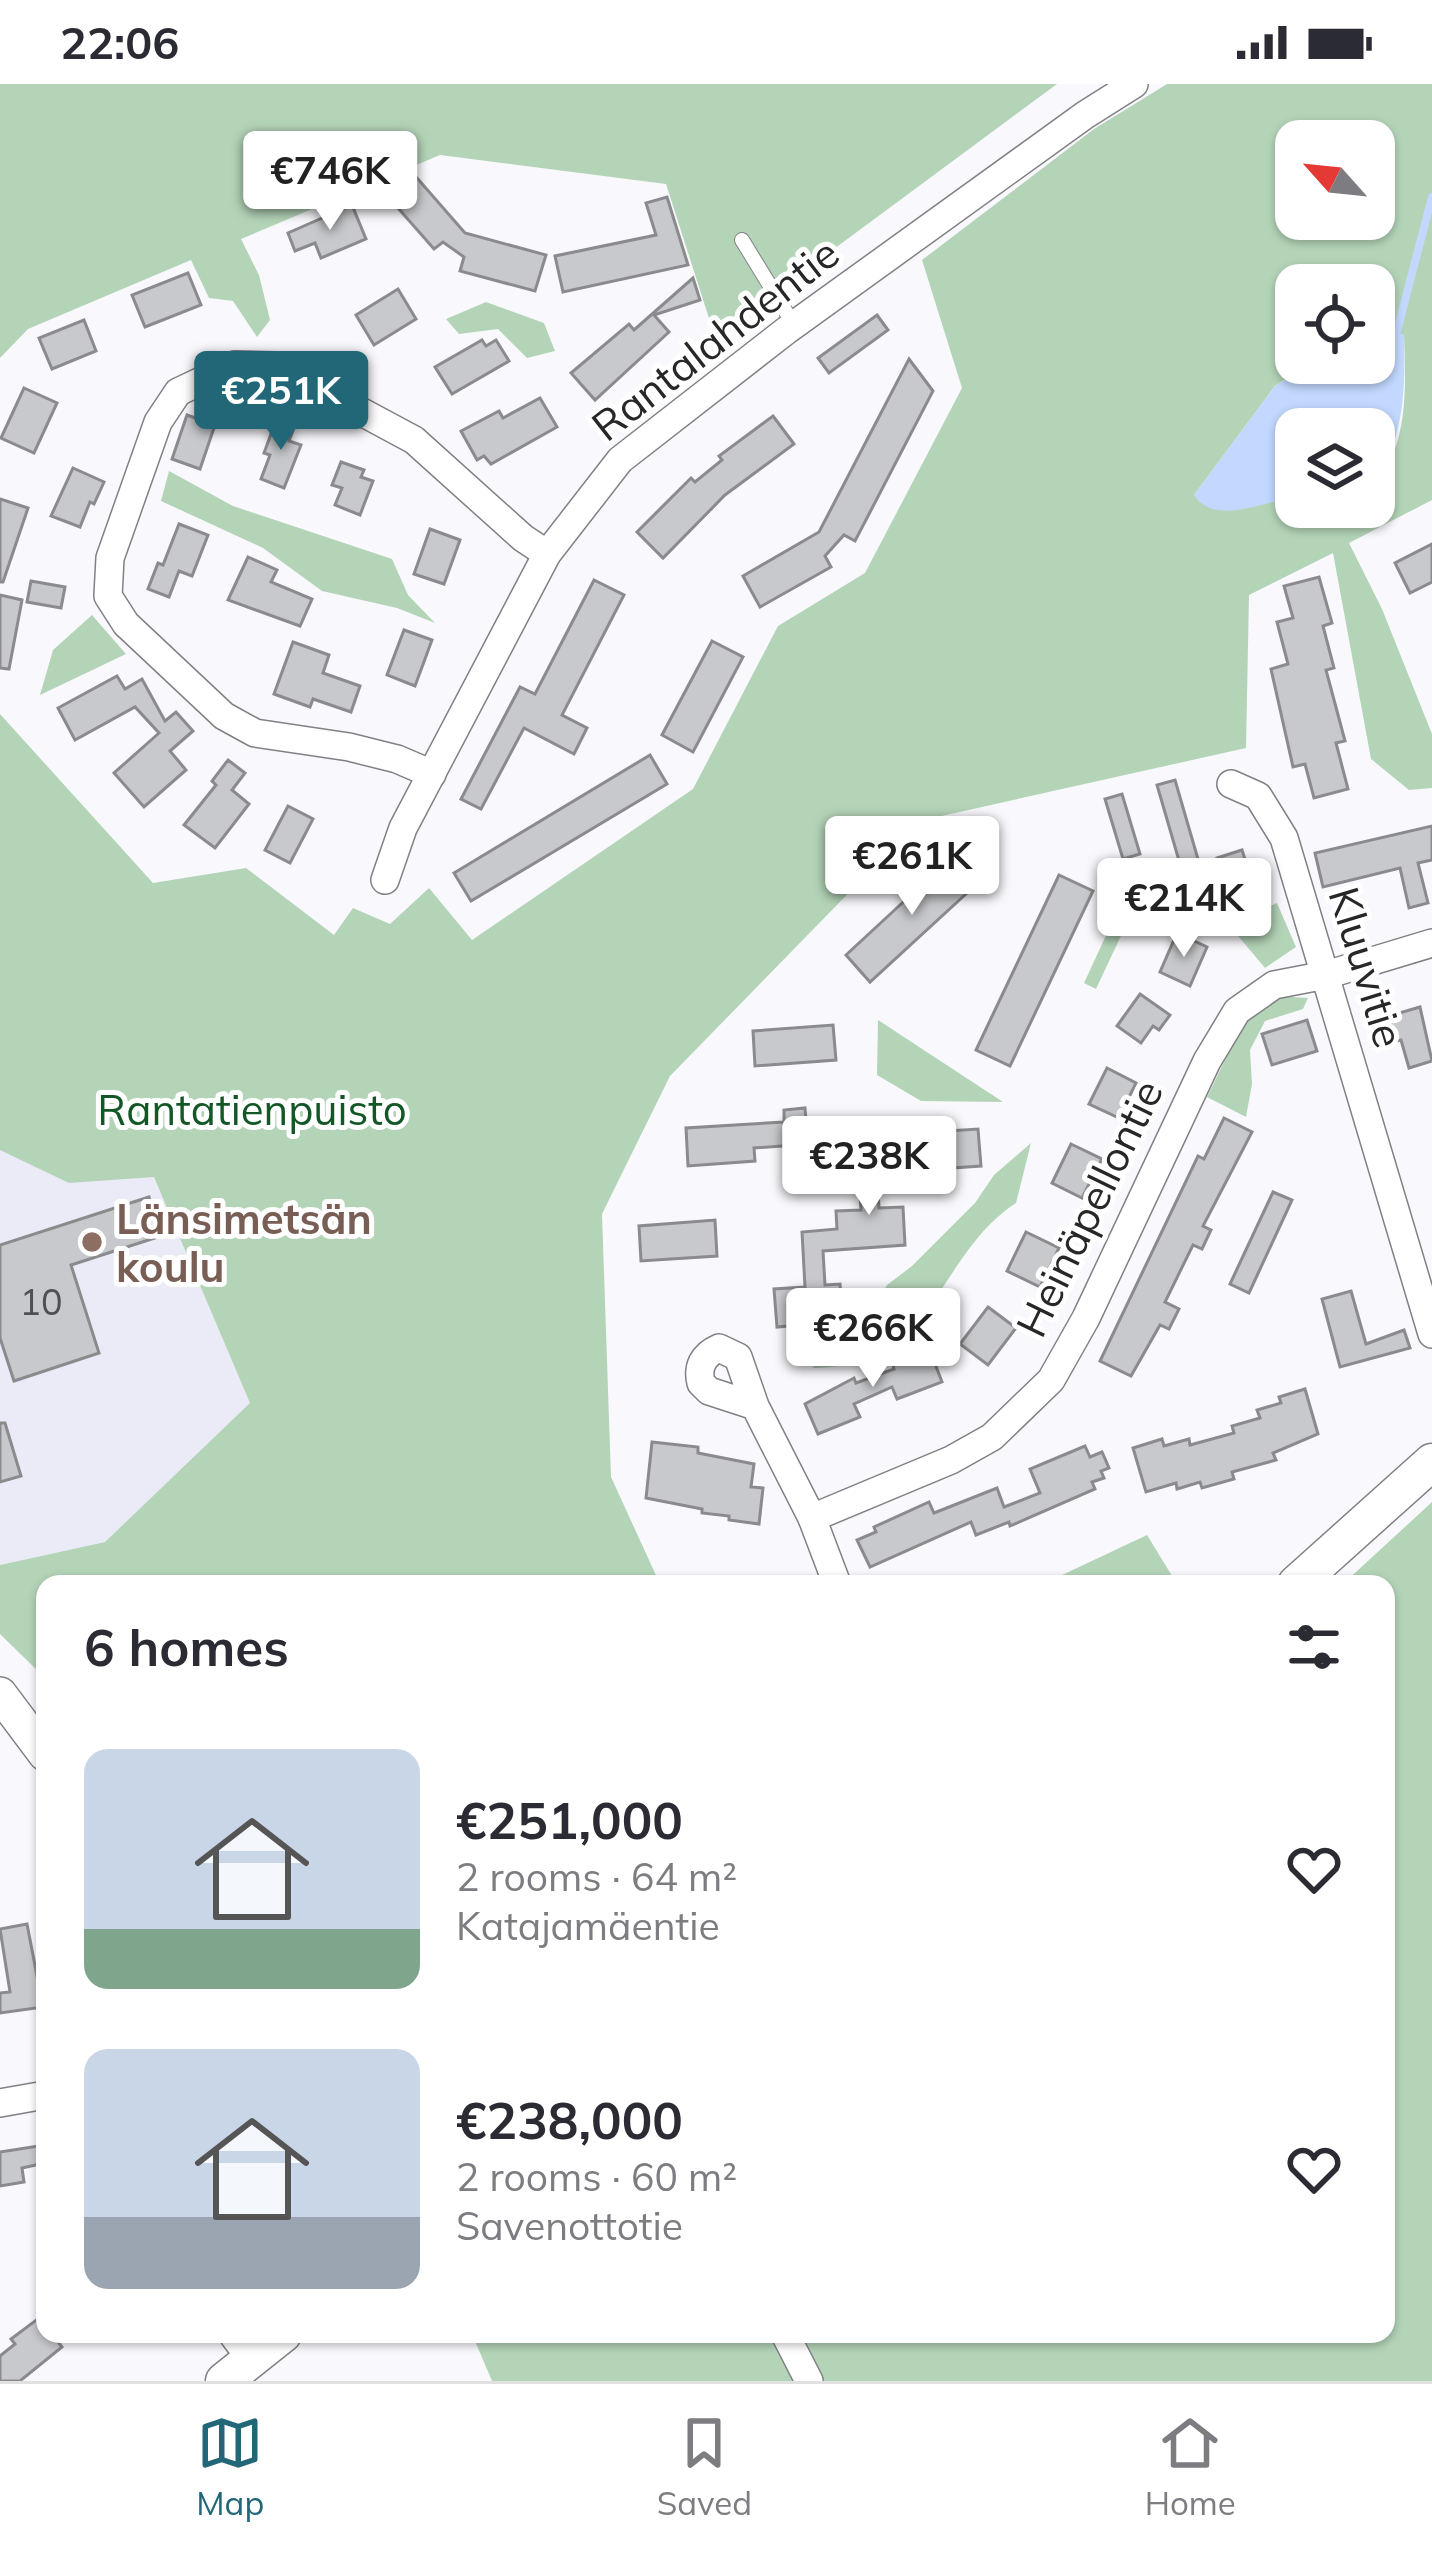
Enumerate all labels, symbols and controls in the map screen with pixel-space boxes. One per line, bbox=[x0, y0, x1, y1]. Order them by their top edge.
text: 22:06 bbox=[60, 14, 179, 70]
north arrow bbox=[1275, 120, 1395, 240]
map controls bbox=[1275, 120, 1395, 528]
pin: €746K bbox=[246, 131, 414, 233]
text: €746K bbox=[270, 145, 390, 194]
street label: Rantalahdentie bbox=[581, 226, 849, 452]
button: locate bbox=[1275, 264, 1395, 384]
pin: €251K bbox=[197, 351, 365, 453]
text: €251K bbox=[221, 365, 341, 414]
button: layers bbox=[1275, 408, 1395, 528]
pin: €261K bbox=[828, 816, 996, 918]
text: €261K bbox=[852, 830, 972, 879]
pin: €214K bbox=[1100, 858, 1268, 960]
text: €214K bbox=[1124, 872, 1244, 921]
street label: Kluuvitie bbox=[1318, 880, 1416, 1054]
street label: Heinäpellontie bbox=[1004, 1071, 1174, 1345]
park label: Rantatienpuisto bbox=[97, 1083, 407, 1136]
pin: €238K bbox=[785, 1116, 953, 1218]
text: €238K bbox=[809, 1130, 929, 1179]
place label: Länsimetsän koulu bbox=[116, 1192, 372, 1293]
marker: Länsimetsän koulu bbox=[79, 1229, 105, 1255]
house number: 10 bbox=[19, 1279, 63, 1324]
pin: €266K bbox=[789, 1288, 957, 1390]
text: €266K bbox=[813, 1302, 933, 1351]
icon: filters bbox=[1281, 1614, 1347, 1680]
text: 6 homes bbox=[84, 1615, 289, 1679]
text: €251,000 bbox=[456, 1788, 683, 1852]
icon: home bbox=[180, 1797, 324, 1941]
icon: heart bbox=[1281, 1836, 1347, 1902]
text: 2 rooms · 64 m² bbox=[456, 1852, 737, 1901]
text: Katajamäentie bbox=[456, 1901, 720, 1950]
text: €238,000 bbox=[456, 2088, 683, 2152]
icon: home bbox=[180, 2097, 324, 2241]
icon: heart bbox=[1281, 2136, 1347, 2202]
text: 2 rooms · 60 m² bbox=[456, 2152, 737, 2201]
text: Savenottotie bbox=[456, 2201, 683, 2250]
tab: Map bbox=[196, 2410, 264, 2523]
tab: Saved bbox=[657, 2410, 752, 2523]
tab: Home bbox=[1145, 2410, 1236, 2523]

